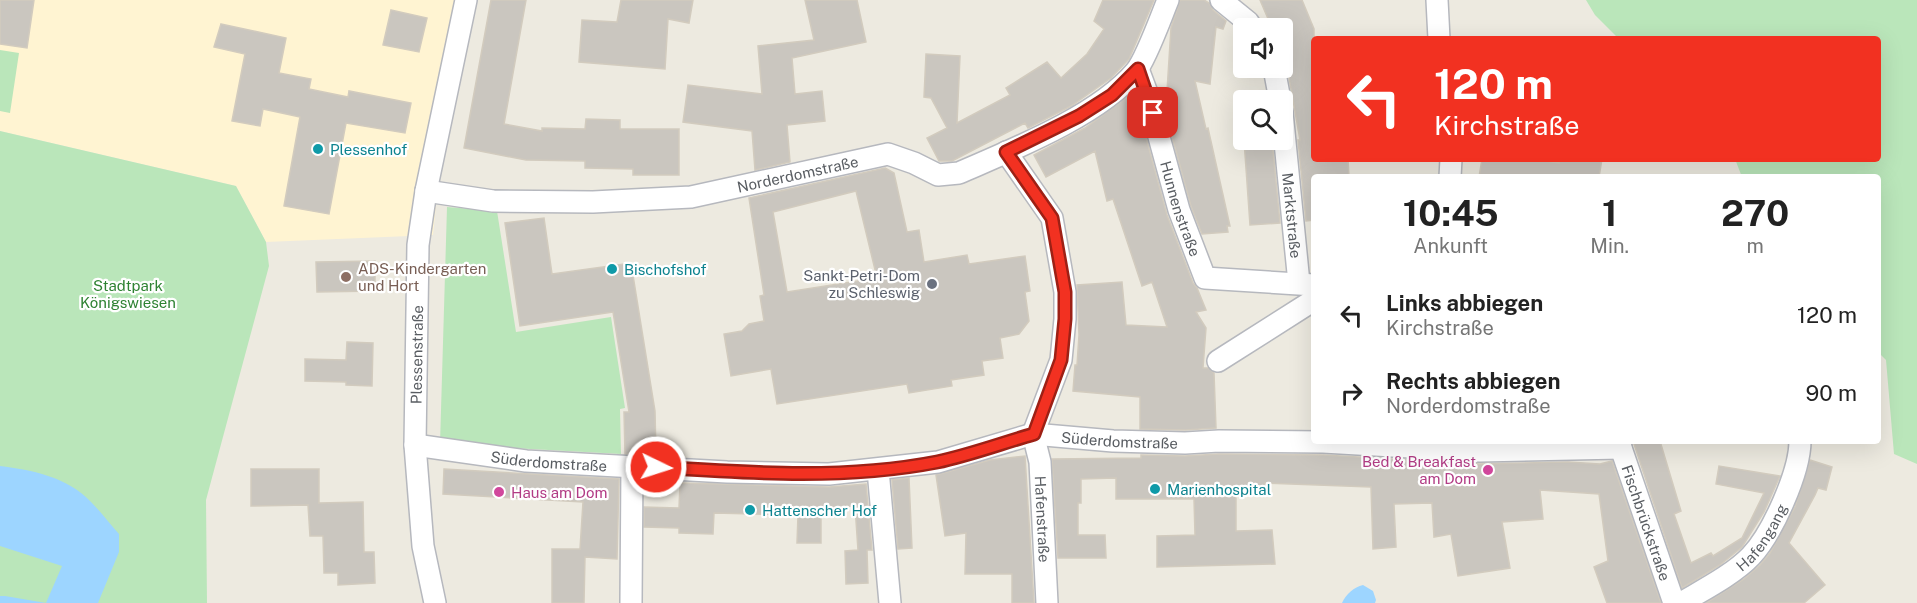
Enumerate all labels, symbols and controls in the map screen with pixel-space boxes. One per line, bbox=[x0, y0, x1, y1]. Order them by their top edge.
map controls bbox=[1233, 18, 1293, 150]
button: sound bbox=[1233, 18, 1293, 78]
text: 120 m bbox=[1434, 59, 1553, 108]
icon: left bbox=[1335, 60, 1413, 138]
pin bbox=[1127, 87, 1178, 138]
button: search bbox=[1233, 90, 1293, 150]
icon: arrive bbox=[1136, 96, 1169, 129]
text: Kirchstraße bbox=[1434, 109, 1580, 141]
place label: Plessenhof bbox=[330, 141, 407, 158]
marker: Plessenhof bbox=[311, 142, 325, 156]
street label: Norderdomstraße bbox=[735, 152, 860, 195]
street label: Hunnenstraße bbox=[1157, 159, 1204, 259]
street label: Marktstraße bbox=[1280, 172, 1305, 259]
text: 10:45 bbox=[1403, 192, 1498, 234]
text: 1 bbox=[1602, 192, 1617, 234]
text: 270 bbox=[1721, 192, 1789, 234]
text: Ankunft bbox=[1413, 234, 1488, 258]
text: Min. bbox=[1590, 234, 1629, 258]
text: m bbox=[1746, 234, 1764, 258]
place label: ADS-Kindergarten und Hort bbox=[358, 260, 486, 294]
place label: Bischofshof bbox=[624, 261, 707, 278]
marker: Bischofshof bbox=[605, 262, 619, 276]
place label: Sankt-Petri-Dom zu Schleswig bbox=[803, 267, 920, 301]
marker: ADS-Kindergarten und Hort bbox=[339, 270, 353, 284]
park label: Stadtpark Königswiesen bbox=[80, 277, 176, 311]
marker: Sankt-Petri-Dom zu Schleswig bbox=[925, 277, 939, 291]
text: Links abbiegen bbox=[1386, 290, 1543, 316]
icon: left bbox=[1335, 299, 1368, 332]
text: 120 m bbox=[1797, 302, 1857, 328]
street label: Plessenstraße bbox=[407, 305, 426, 404]
text: Kirchstraße bbox=[1386, 316, 1494, 340]
text: Rechts abbiegen bbox=[1386, 368, 1561, 394]
icon: right bbox=[1335, 377, 1368, 410]
text: 90 m bbox=[1806, 380, 1857, 406]
text: Norderdomstraße bbox=[1386, 394, 1551, 418]
street label: Süderdomstraße bbox=[1061, 428, 1178, 451]
position arrow bbox=[624, 435, 688, 499]
street label: Süderdomstraße bbox=[490, 448, 608, 474]
place label: Bed & Breakfast am Dom bbox=[1362, 453, 1476, 487]
marker: Bed & Breakfast am Dom bbox=[1481, 463, 1495, 477]
street label: Fischbrückstraße bbox=[1619, 463, 1674, 583]
street label: Hafenstraße bbox=[1032, 475, 1053, 563]
place label: Marienhospital bbox=[1167, 481, 1271, 498]
marker: Marienhospital bbox=[1148, 482, 1162, 496]
place label: Haus am Dom bbox=[511, 484, 607, 501]
marker: Haus am Dom bbox=[492, 485, 506, 499]
street label: Hafengang bbox=[1733, 501, 1790, 574]
place label: Hattenscher Hof bbox=[762, 502, 877, 519]
marker: Hattenscher Hof bbox=[743, 503, 757, 517]

